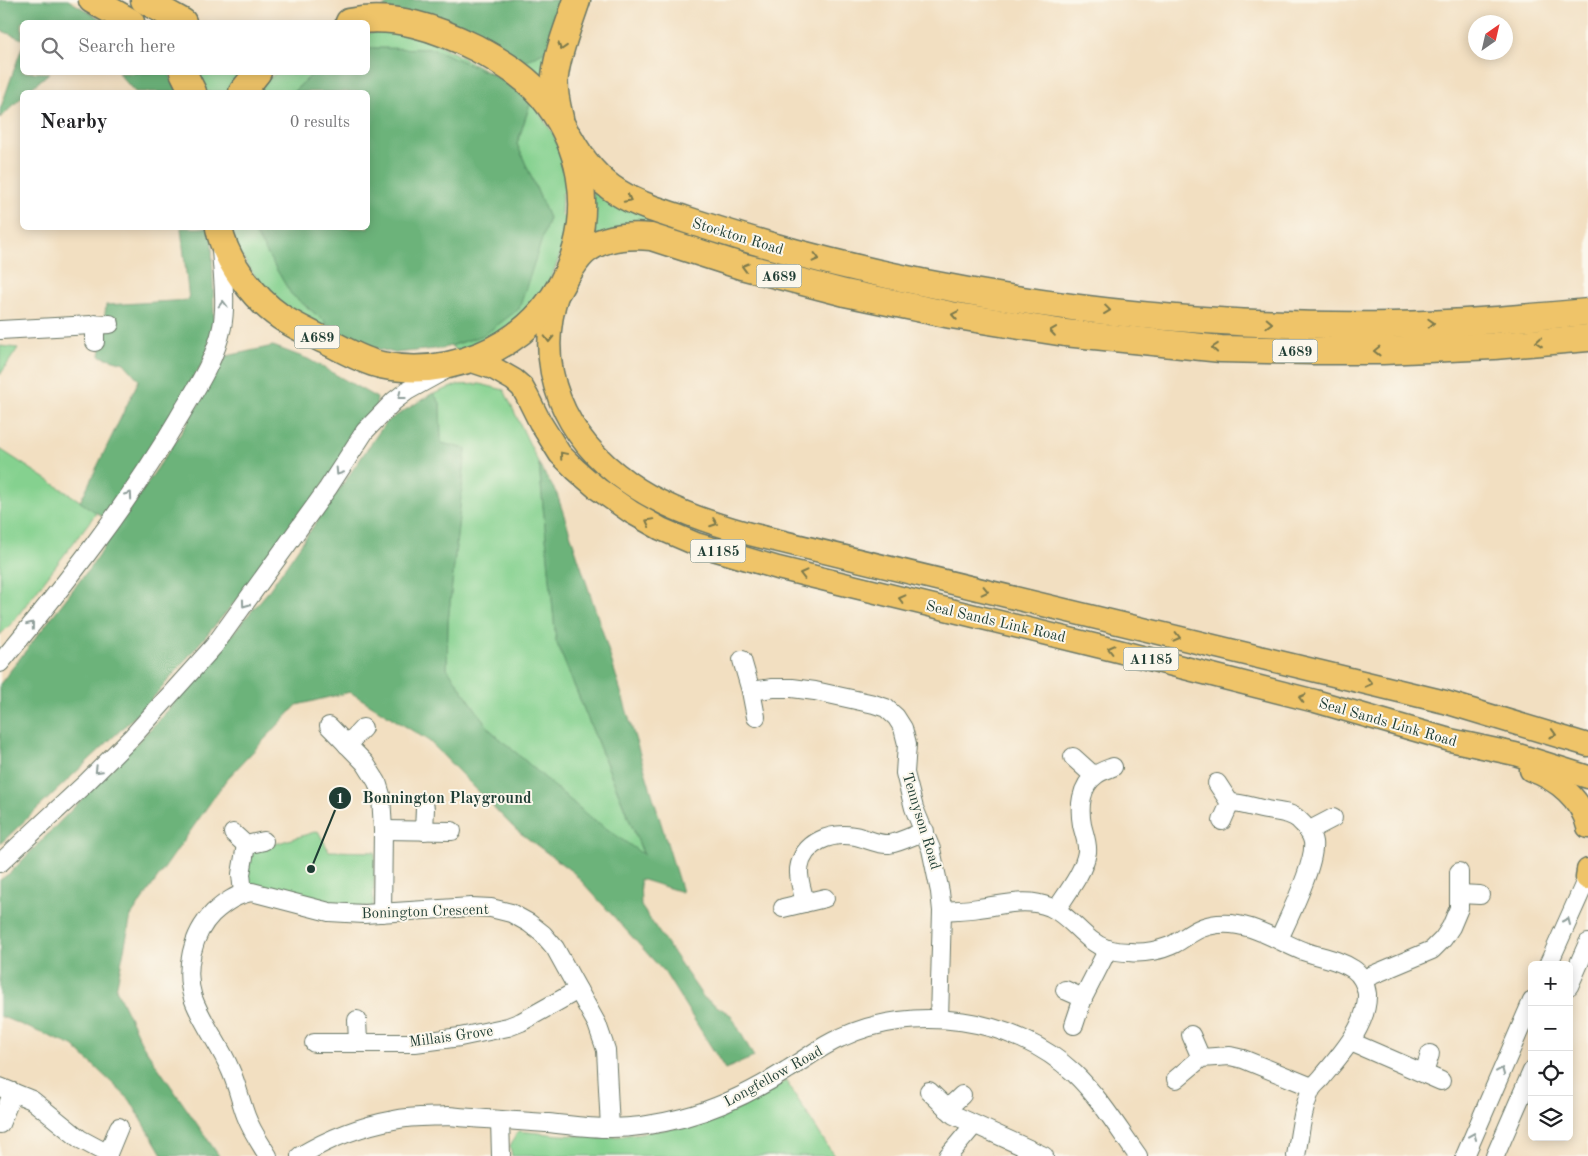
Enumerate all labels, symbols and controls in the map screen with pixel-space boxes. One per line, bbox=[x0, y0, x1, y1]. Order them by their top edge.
north arrow bbox=[1468, 15, 1513, 60]
search box bbox=[20, 20, 370, 75]
icon: search bbox=[38, 34, 66, 62]
text: Search here bbox=[78, 38, 175, 57]
one-way arrow bbox=[558, 42, 568, 50]
text: Nearby bbox=[40, 112, 108, 133]
text: 0 results bbox=[290, 115, 350, 131]
one-way arrow bbox=[623, 193, 632, 203]
street label: Stockton Road bbox=[690, 216, 785, 259]
one-way arrow bbox=[812, 252, 821, 263]
one-way arrow bbox=[742, 262, 750, 272]
road number: A689 bbox=[756, 264, 802, 288]
one-way arrow bbox=[218, 299, 228, 307]
one-way arrow bbox=[1103, 304, 1111, 315]
one-way arrow bbox=[950, 311, 959, 321]
one-way arrow bbox=[1265, 318, 1273, 329]
one-way arrow bbox=[1428, 318, 1435, 328]
road number: A689 bbox=[294, 326, 340, 348]
one-way arrow bbox=[1049, 326, 1057, 337]
one-way arrow bbox=[544, 335, 554, 343]
one-way arrow bbox=[1535, 337, 1543, 348]
road number: A689 bbox=[1272, 340, 1318, 362]
one-way arrow bbox=[1210, 343, 1218, 354]
one-way arrow bbox=[1373, 346, 1380, 356]
one-way arrow bbox=[398, 390, 407, 398]
one-way arrow bbox=[559, 452, 568, 461]
one-way arrow bbox=[336, 467, 345, 476]
one-way arrow bbox=[123, 491, 132, 501]
one-way arrow bbox=[710, 517, 718, 527]
one-way arrow bbox=[646, 518, 655, 528]
road number: A1185 bbox=[690, 540, 746, 562]
one-way arrow bbox=[799, 570, 807, 580]
one-way arrow bbox=[981, 585, 990, 596]
one-way arrow bbox=[897, 594, 906, 605]
one-way arrow bbox=[241, 599, 251, 608]
street label: Seal Sands Link Road bbox=[924, 599, 1067, 646]
one-way arrow bbox=[26, 622, 34, 631]
one-way arrow bbox=[1173, 631, 1182, 642]
one-way arrow bbox=[1106, 644, 1115, 655]
road number: A1185 bbox=[1124, 648, 1178, 671]
one-way arrow bbox=[1365, 677, 1374, 688]
one-way arrow bbox=[1298, 693, 1307, 704]
street label: Seal Sands Link Road bbox=[1317, 697, 1458, 750]
one-way arrow bbox=[1548, 729, 1557, 739]
one-way arrow bbox=[95, 765, 104, 774]
street label: Tennyson Road bbox=[899, 771, 942, 872]
callout: Bonnington Playground bbox=[327, 782, 542, 813]
text: Bonnington Playground bbox=[362, 791, 532, 807]
text: 1 bbox=[336, 792, 344, 807]
street label: Bonington Crescent bbox=[361, 903, 489, 922]
one-way arrow bbox=[1561, 917, 1572, 926]
map controls bbox=[1528, 961, 1573, 1141]
button: + bbox=[1528, 961, 1573, 1006]
button: − bbox=[1528, 1006, 1573, 1051]
street label: Millais Grove bbox=[408, 1024, 494, 1051]
street label: Longfellow Road bbox=[722, 1044, 826, 1111]
button: locate bbox=[1528, 1051, 1573, 1096]
one-way arrow bbox=[1495, 1067, 1506, 1076]
button: layers bbox=[1528, 1096, 1573, 1141]
one-way arrow bbox=[1467, 1132, 1478, 1141]

